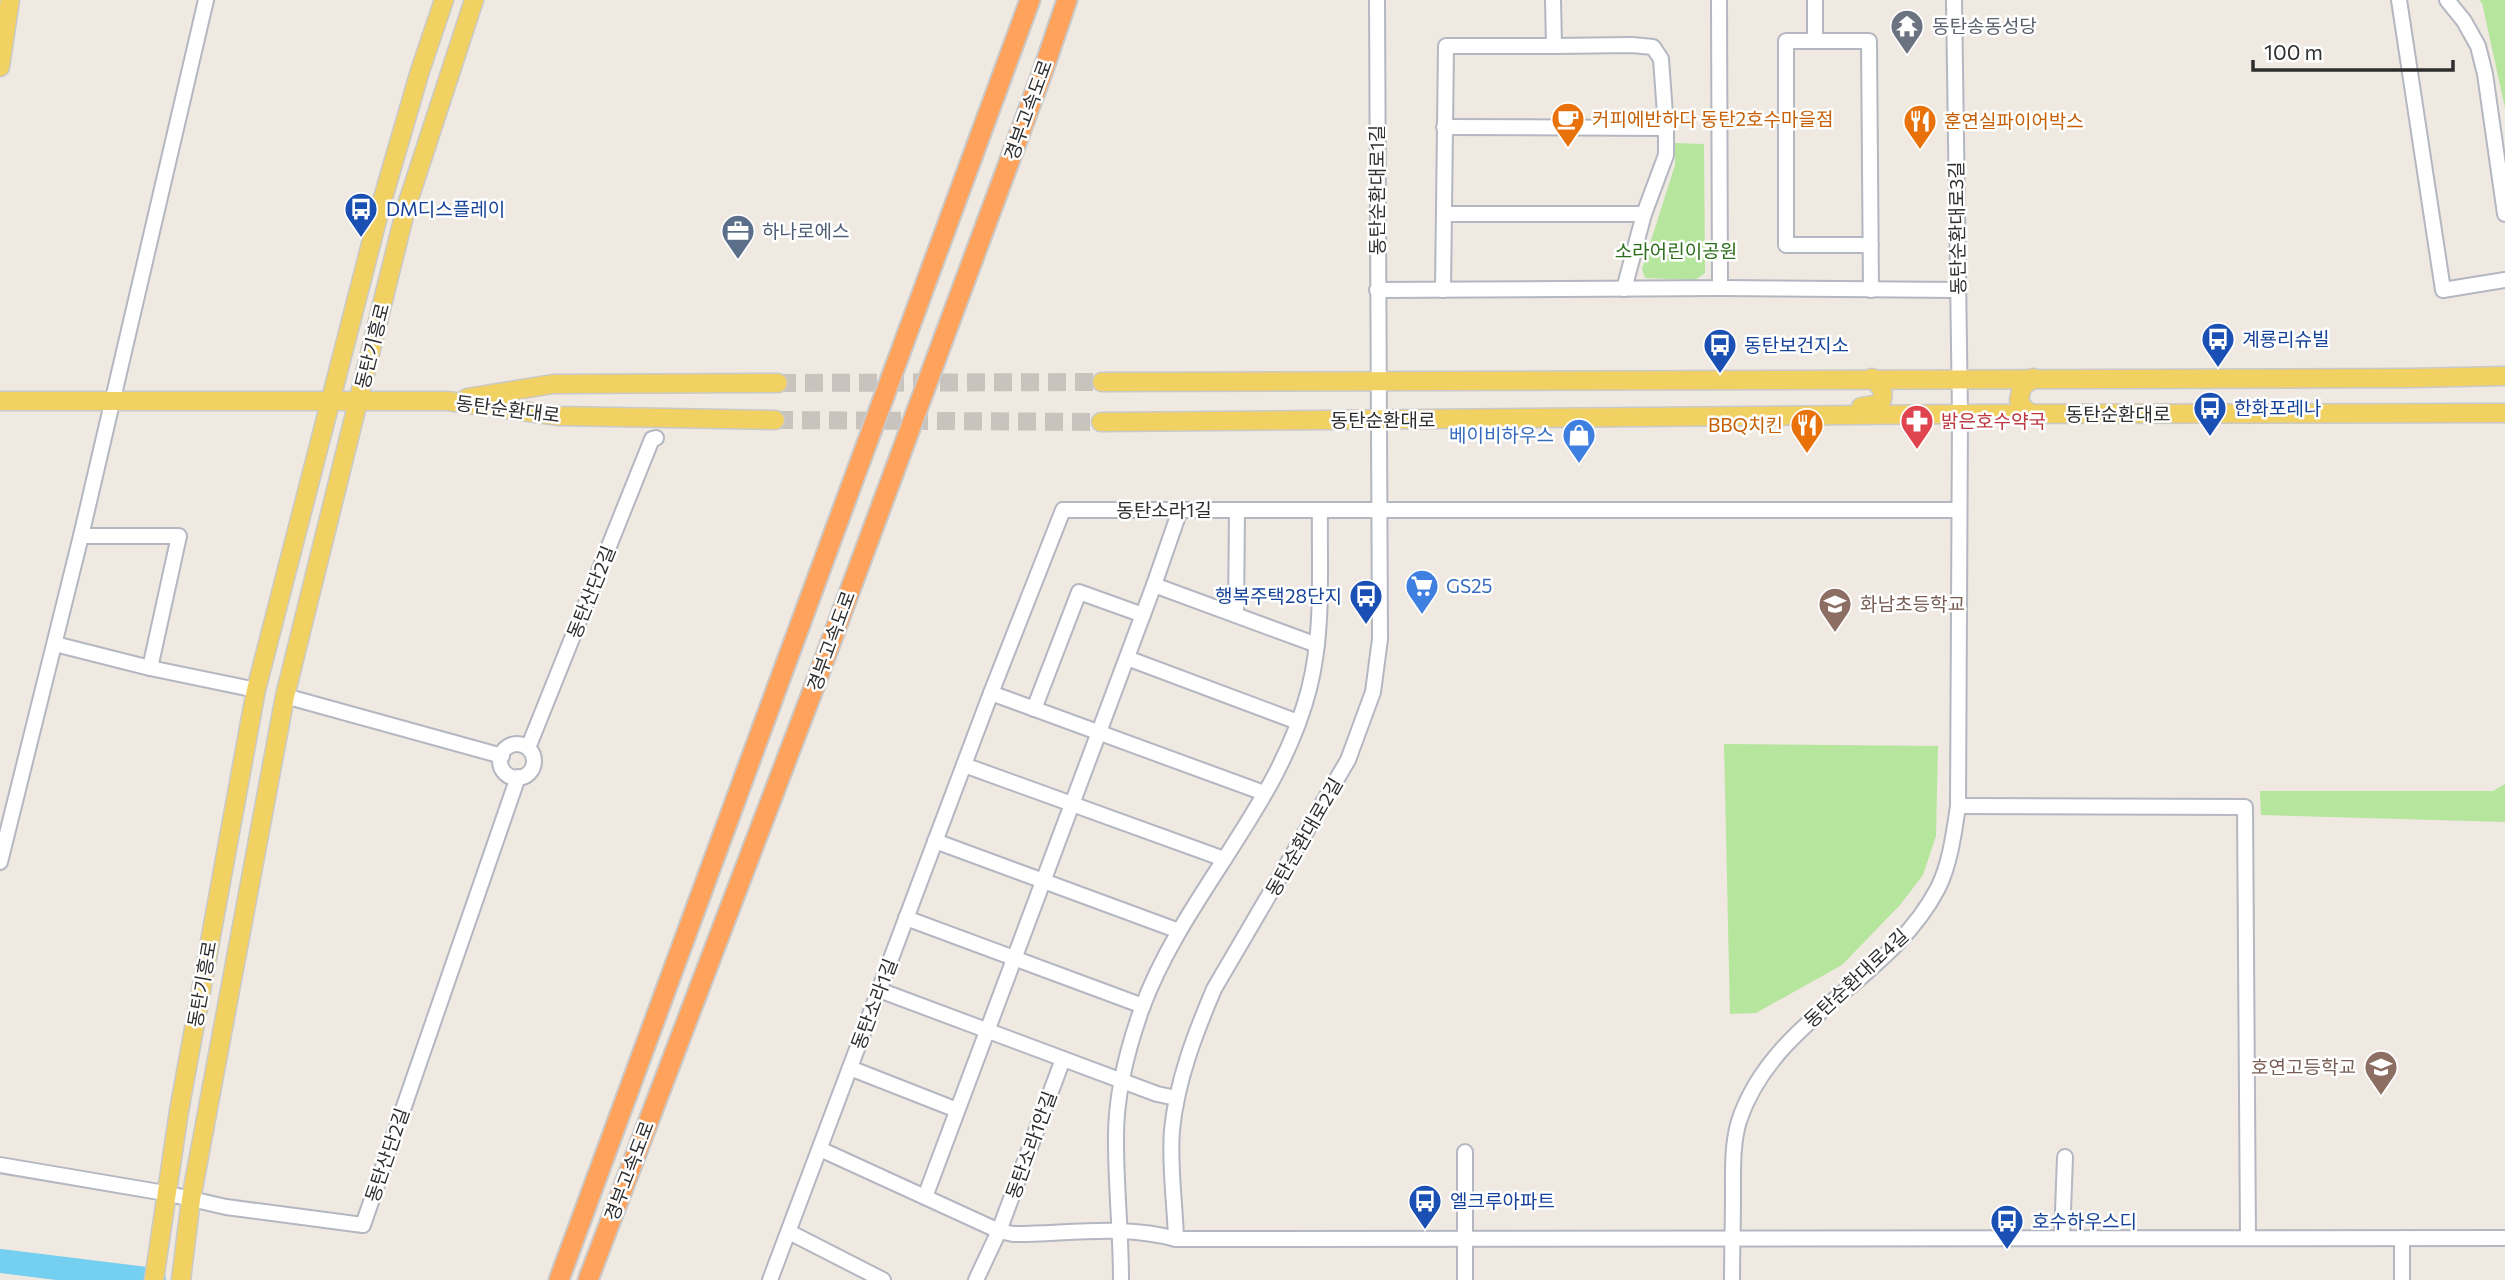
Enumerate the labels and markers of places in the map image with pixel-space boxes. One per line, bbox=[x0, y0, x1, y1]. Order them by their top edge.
temple icon: 동탄송동성당 bbox=[1888, 7, 1926, 56]
place label: 동탄송동성당 bbox=[1932, 14, 2037, 37]
cafe icon: 커피에반하다 동탄2호수마을점 bbox=[1549, 100, 1587, 149]
restaurant icon: 훈연실파이어박스 bbox=[1901, 102, 1939, 151]
place label: 커피에반하다 동탄2호수마을점 bbox=[1592, 107, 1833, 130]
place label: 훈연실파이어박스 bbox=[1944, 109, 2084, 132]
bus stop icon: DM디스플레이 bbox=[342, 190, 380, 239]
place label: DM디스플레이 bbox=[386, 197, 505, 220]
office icon: 하나로에스 bbox=[719, 212, 757, 261]
place label: 하나로에스 bbox=[762, 219, 849, 242]
bus stop icon: 계룡리슈빌 bbox=[2199, 320, 2237, 369]
bus stop icon: 동탄보건지소 bbox=[1701, 326, 1739, 375]
place label: 계룡리슈빌 bbox=[2242, 327, 2329, 350]
place label: 동탄보건지소 bbox=[1744, 333, 1849, 356]
bus stop icon: 한화포레나 bbox=[2191, 389, 2229, 438]
place label: 한화포레나 bbox=[2234, 396, 2321, 419]
pharmacy icon: 밝은호수약국 bbox=[1898, 402, 1936, 451]
restaurant icon: BBQ치킨 bbox=[1788, 406, 1826, 455]
place label: 밝은호수약국 bbox=[1941, 409, 2046, 432]
place label: BBQ치킨 bbox=[1708, 413, 1783, 436]
shop icon: 베이비하우스 bbox=[1560, 416, 1598, 465]
place label: 베이비하우스 bbox=[1449, 423, 1554, 446]
supermarket icon: GS25 bbox=[1403, 567, 1441, 616]
place label: GS25 bbox=[1446, 574, 1493, 597]
bus stop icon: 행복주택28단지 bbox=[1347, 577, 1385, 626]
place label: 행복주택28단지 bbox=[1215, 584, 1342, 607]
school or university icon: 화남초등학교 bbox=[1816, 585, 1854, 634]
place label: 화남초등학교 bbox=[1860, 592, 1965, 615]
school or university icon: 호연고등학교 bbox=[2362, 1048, 2400, 1097]
place label: 호연고등학교 bbox=[2251, 1055, 2356, 1078]
bus stop icon: 엘크루아파트 bbox=[1406, 1182, 1444, 1231]
place label: 엘크루아파트 bbox=[1450, 1189, 1555, 1212]
bus stop icon: 호수하우스디 bbox=[1988, 1202, 2026, 1251]
place label: 호수하우스디 bbox=[2032, 1209, 2137, 1232]

